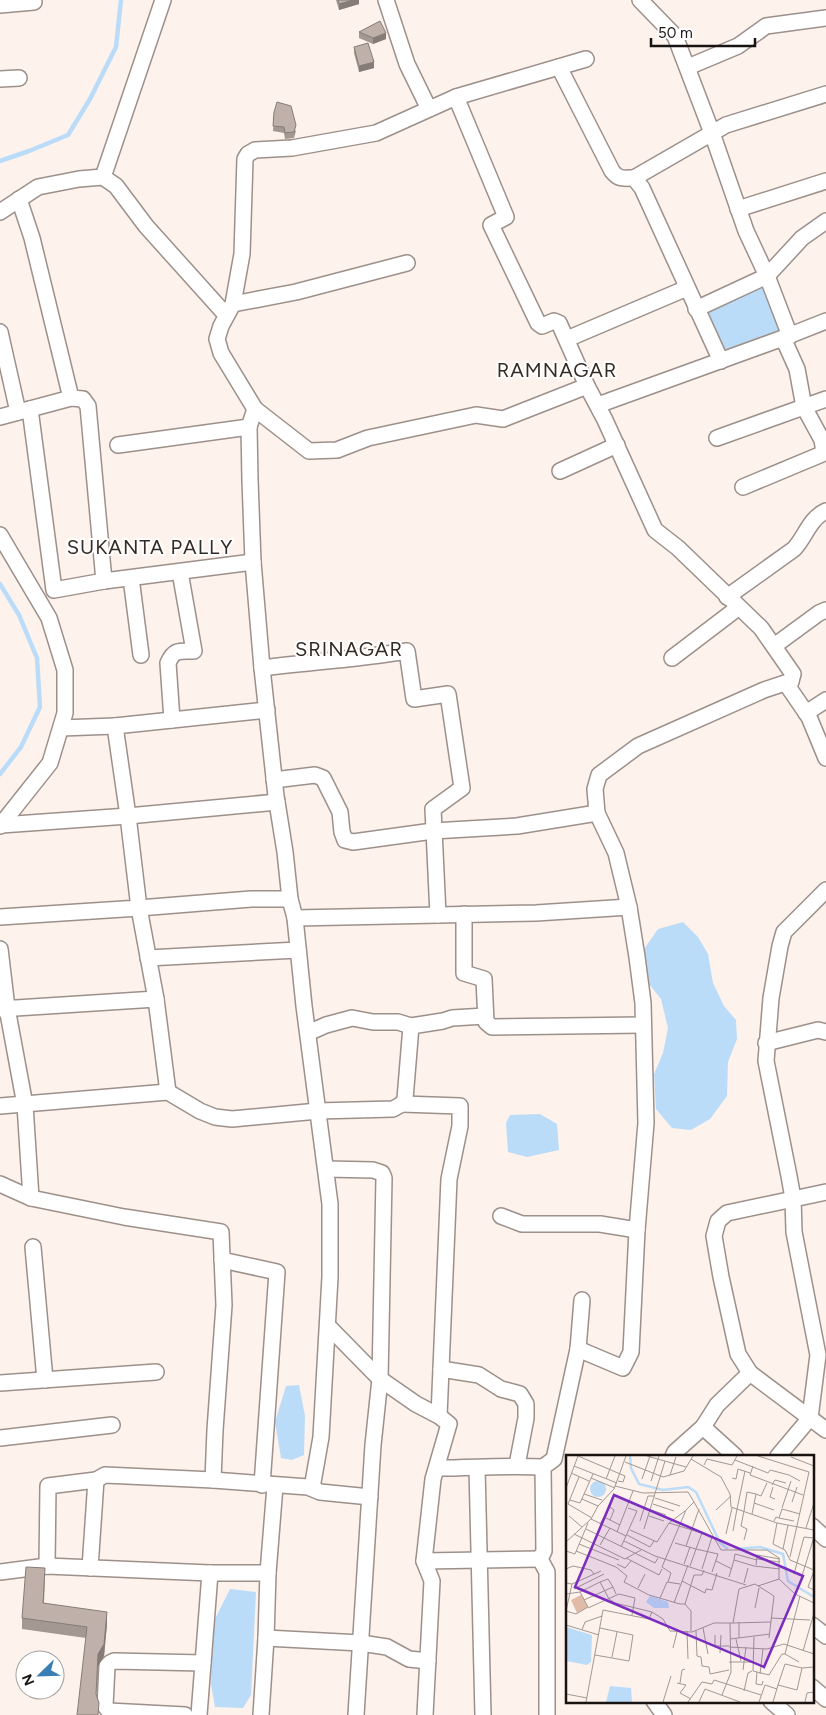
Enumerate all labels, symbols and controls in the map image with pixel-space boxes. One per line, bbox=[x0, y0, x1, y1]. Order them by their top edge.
scale bar bbox=[651, 15, 755, 47]
text: 50 m bbox=[658, 24, 693, 42]
district label: RAMNAGAR bbox=[497, 358, 617, 382]
district label: SUKANTA PALLY bbox=[67, 535, 233, 559]
district label: SRINAGAR bbox=[295, 637, 403, 661]
inset map bbox=[566, 1455, 814, 1702]
north arrow bbox=[15, 1650, 65, 1700]
text: N bbox=[19, 1672, 38, 1688]

